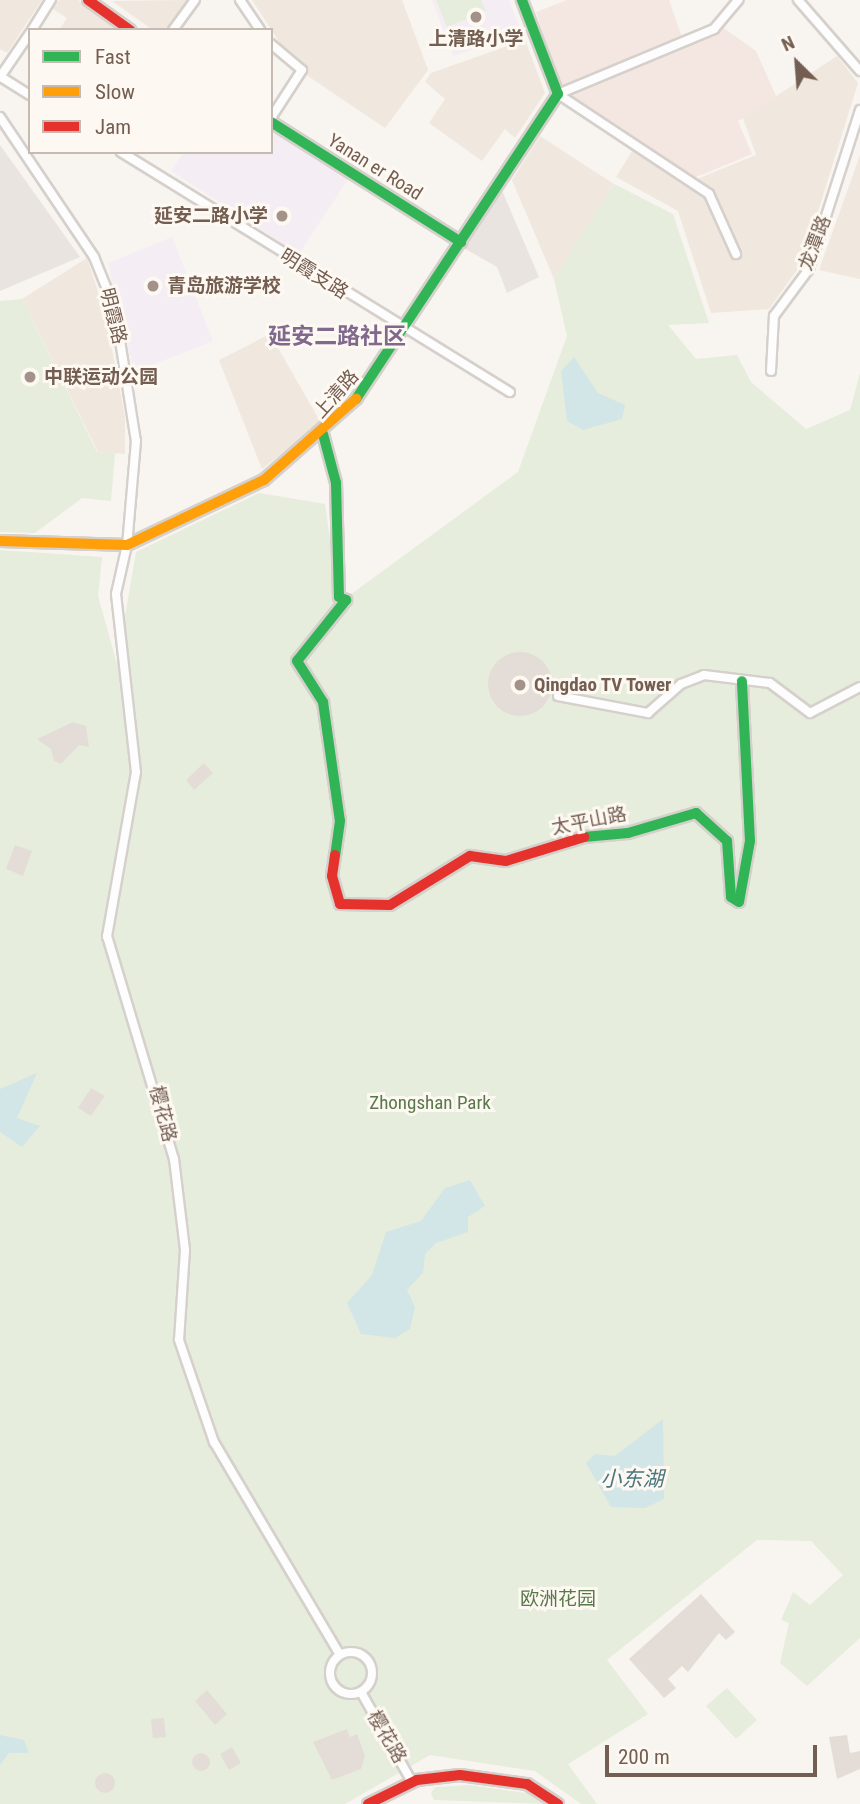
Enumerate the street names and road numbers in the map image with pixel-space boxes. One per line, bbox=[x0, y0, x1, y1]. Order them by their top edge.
street label: Yanan er Road bbox=[323, 129, 427, 205]
street label: 龙潭路 bbox=[794, 212, 836, 274]
street label: 明霞支路 bbox=[276, 244, 352, 304]
street label: 明霞路 bbox=[95, 286, 131, 346]
street label: 上清路 bbox=[308, 365, 364, 423]
street label: 太平山路 bbox=[550, 803, 628, 839]
street label: 樱花路 bbox=[145, 1084, 181, 1144]
street label: 樱花路 bbox=[363, 1707, 411, 1767]

